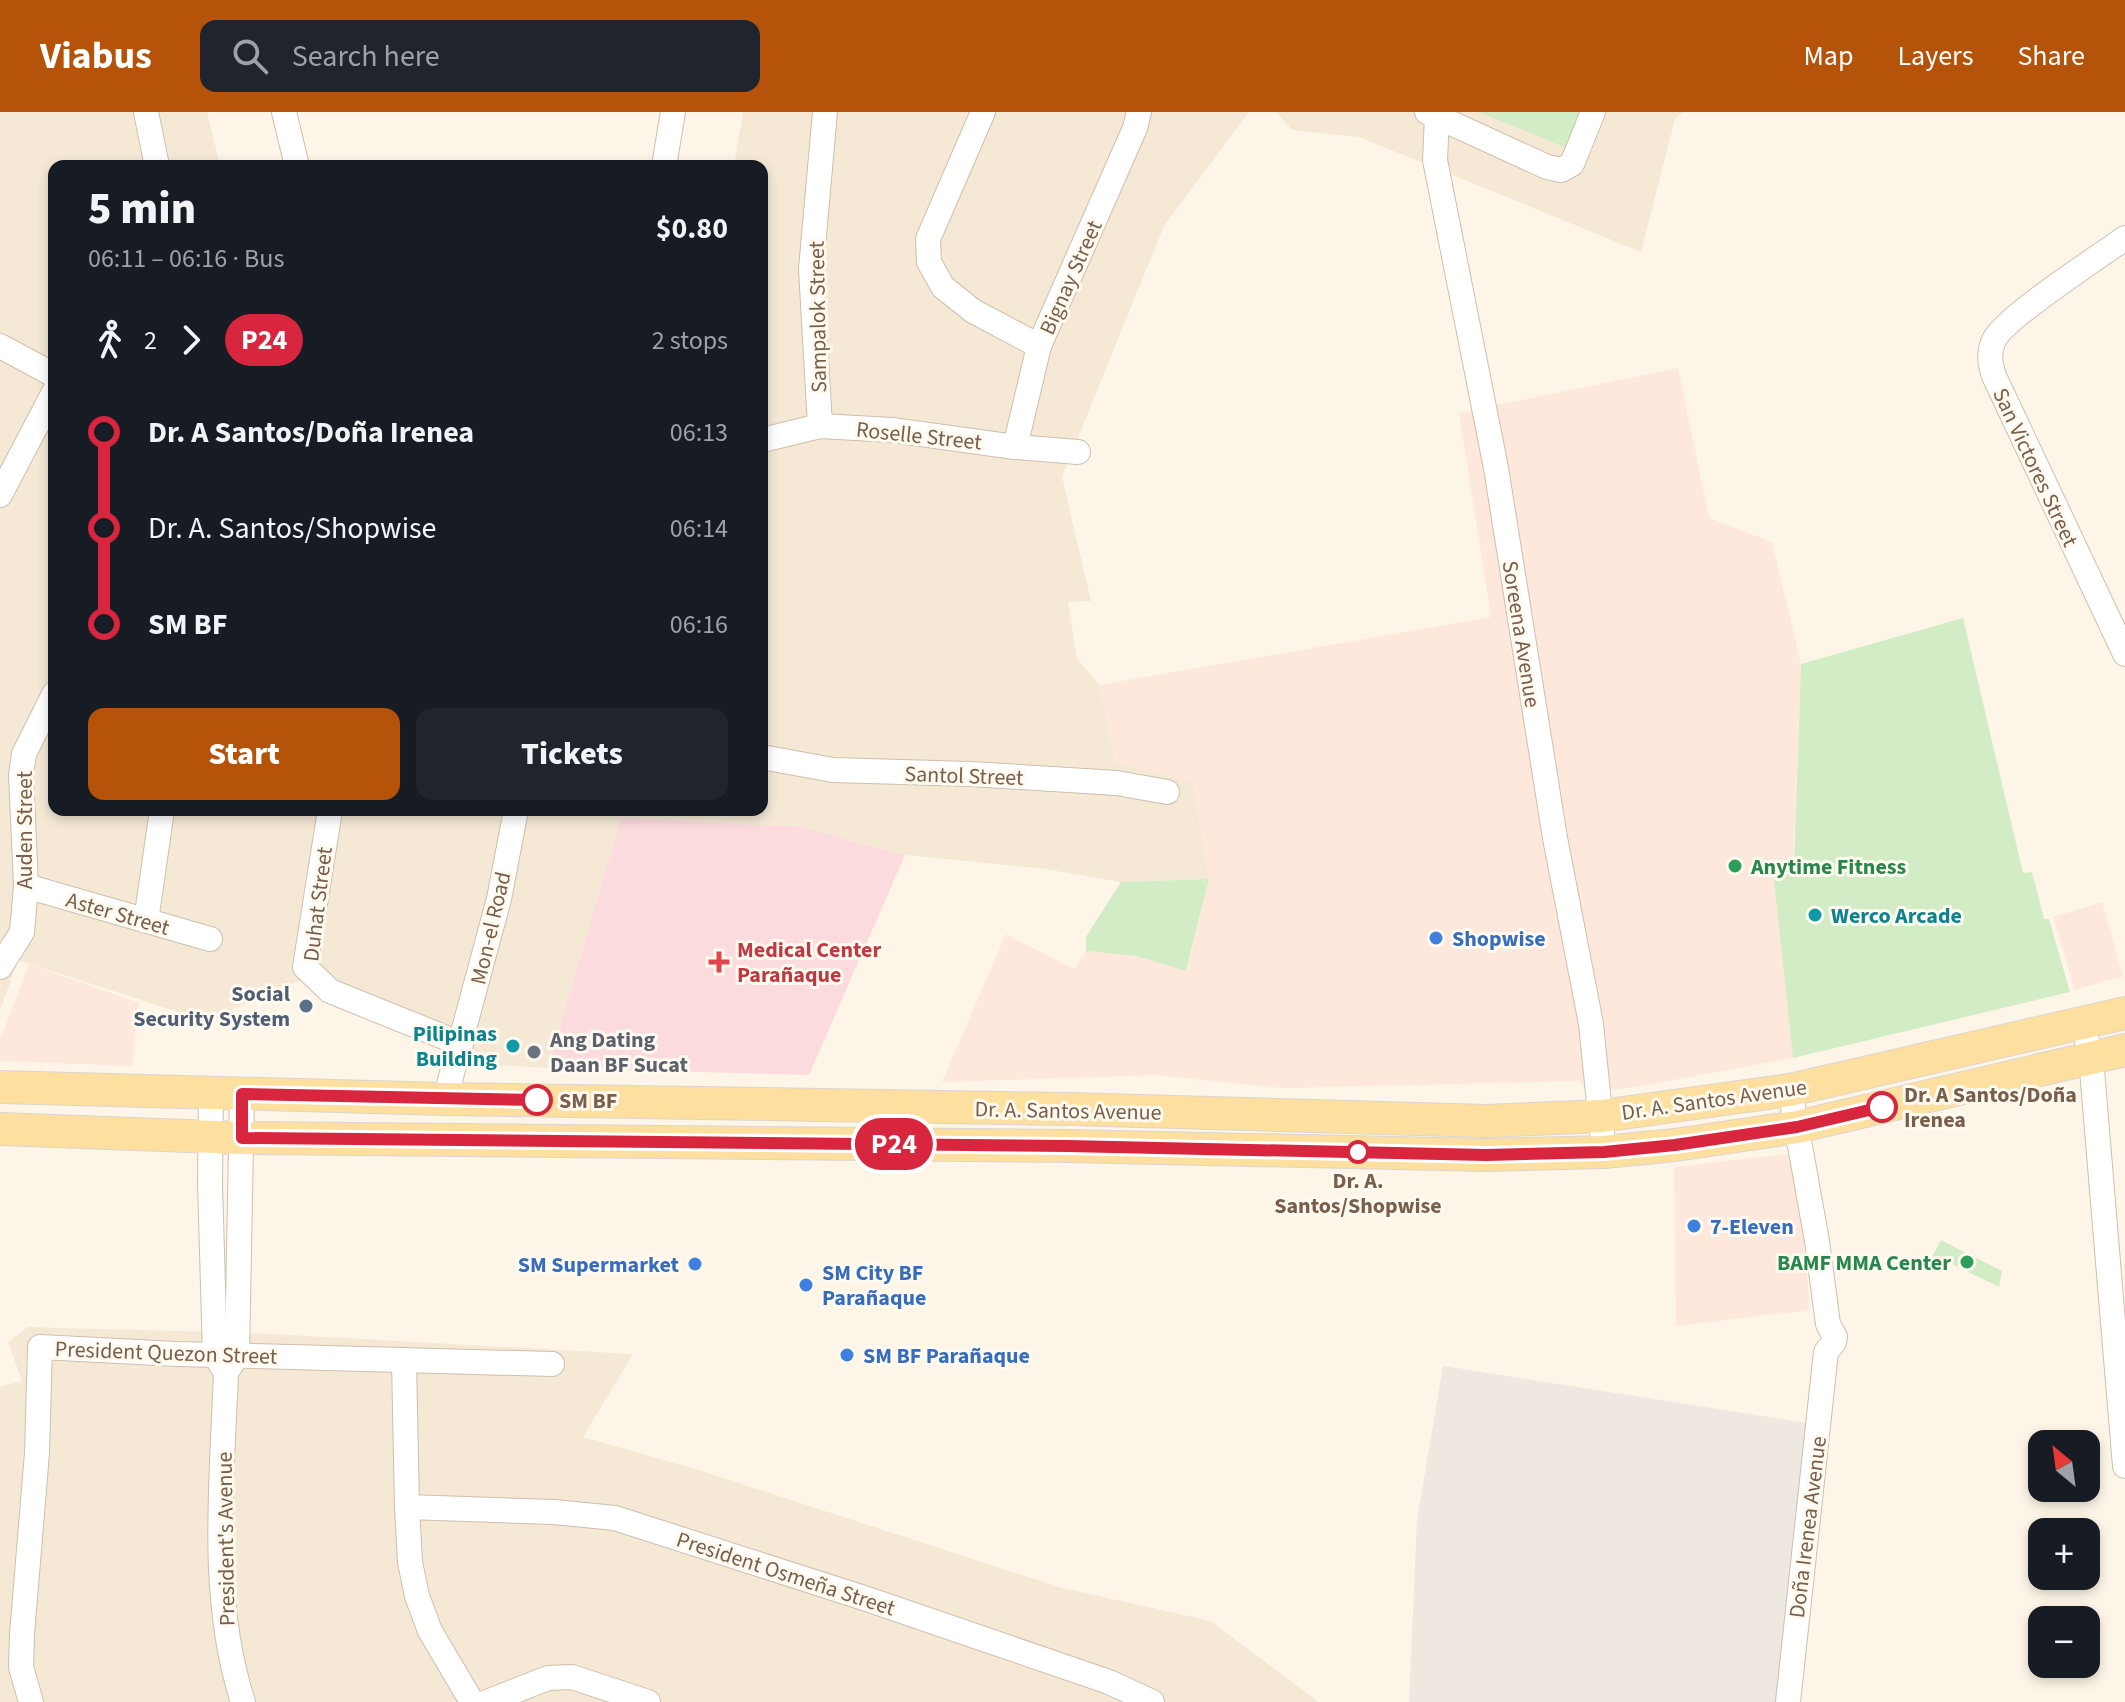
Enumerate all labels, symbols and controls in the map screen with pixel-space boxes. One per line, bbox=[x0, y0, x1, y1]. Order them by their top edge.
search box bbox=[200, 20, 760, 92]
text: Viabus bbox=[40, 29, 152, 83]
icon: search bbox=[228, 34, 272, 78]
text: Search here bbox=[292, 35, 440, 78]
text: Map bbox=[1803, 36, 1853, 76]
text: Layers bbox=[1897, 36, 1973, 76]
text: Share bbox=[2017, 36, 2085, 76]
text: 5 min bbox=[88, 178, 196, 241]
text: $0.80 bbox=[656, 207, 728, 250]
street label: Bignay Street bbox=[1031, 215, 1111, 340]
text: 06:11 – 06:16 · Bus bbox=[88, 240, 284, 277]
street label: Sampalok Street bbox=[801, 240, 835, 393]
icon: walk bbox=[88, 318, 132, 362]
icon: forward bbox=[169, 318, 213, 362]
text: P24 bbox=[241, 320, 287, 360]
text: 2 bbox=[144, 322, 157, 359]
text: 2 stops bbox=[652, 322, 728, 359]
street label: San Victores Street bbox=[1984, 383, 2086, 553]
text: Dr. A Santos/Doña Irenea bbox=[148, 411, 474, 454]
street label: Roselle Street bbox=[855, 413, 984, 459]
text: 06:13 bbox=[670, 414, 728, 451]
text: Dr. A. Santos/Shopwise bbox=[148, 507, 436, 550]
text: 06:14 bbox=[670, 510, 728, 547]
street label: Soreena Avenue bbox=[1494, 558, 1548, 710]
text: SM BF bbox=[148, 603, 227, 646]
text: 06:16 bbox=[670, 606, 728, 643]
button: Start bbox=[88, 708, 400, 800]
button: Tickets bbox=[416, 708, 728, 800]
street label: Santol Street bbox=[904, 758, 1025, 794]
street label: Auden Street bbox=[9, 770, 41, 889]
street label: Duhat Street bbox=[295, 844, 341, 963]
place label: Anytime Fitness bbox=[1750, 851, 1907, 883]
marker: Anytime Fitness bbox=[1726, 857, 1744, 875]
street label: Mon-el Road bbox=[462, 869, 519, 988]
street label: Aster Street bbox=[62, 884, 174, 944]
place label: Werco Arcade bbox=[1831, 900, 1962, 932]
marker: Werco Arcade bbox=[1806, 906, 1824, 924]
place label: Shopwise bbox=[1452, 923, 1546, 955]
marker: Shopwise bbox=[1427, 929, 1445, 947]
place label: Medical Center Parañaque bbox=[737, 934, 881, 991]
marker: Medical Center Parañaque bbox=[708, 951, 730, 973]
place label: Social Security System bbox=[133, 978, 291, 1035]
marker: Social Security System bbox=[297, 997, 315, 1015]
place label: Pilipinas Building bbox=[413, 1018, 497, 1075]
place label: Ang Dating Daan BF Sucat bbox=[549, 1024, 688, 1081]
marker: Pilipinas Building bbox=[504, 1037, 522, 1055]
marker: Ang Dating Daan BF Sucat bbox=[525, 1043, 543, 1061]
street label: Dr. A. Santos Avenue bbox=[1619, 1071, 1809, 1129]
place label: Dr. A Santos/Doña Irenea bbox=[1904, 1079, 2077, 1136]
marker: SM BF bbox=[522, 1085, 552, 1115]
place label: SM BF bbox=[559, 1085, 617, 1117]
marker: Dr. A Santos/Doña Irenea bbox=[1867, 1092, 1897, 1122]
street label: Dr. A. Santos Avenue bbox=[974, 1093, 1162, 1129]
line badge: P24 bbox=[848, 1118, 940, 1170]
text: P24 bbox=[871, 1124, 917, 1164]
marker: Dr. A. Santos/Shopwise bbox=[1347, 1141, 1369, 1163]
place label: Dr. A. Santos/Shopwise bbox=[1274, 1165, 1442, 1222]
place label: 7-Eleven bbox=[1710, 1211, 1794, 1243]
marker: 7-Eleven bbox=[1685, 1217, 1703, 1235]
place label: BAMF MMA Center bbox=[1777, 1247, 1951, 1279]
place label: SM Supermarket bbox=[518, 1249, 680, 1281]
marker: BAMF MMA Center bbox=[1958, 1253, 1976, 1271]
marker: SM Supermarket bbox=[686, 1255, 704, 1273]
place label: SM City BF Parañaque bbox=[822, 1257, 926, 1314]
marker: SM City BF Parañaque bbox=[797, 1276, 815, 1294]
street label: President Quezon Street bbox=[54, 1333, 278, 1373]
place label: SM BF Parañaque bbox=[863, 1340, 1030, 1372]
marker: SM BF Parañaque bbox=[838, 1346, 856, 1364]
north arrow bbox=[2028, 1430, 2100, 1502]
map controls bbox=[2028, 1430, 2100, 1678]
street label: Doña Irenea Avenue bbox=[1781, 1434, 1835, 1620]
street label: President's Avenue bbox=[208, 1451, 244, 1626]
button: + bbox=[2028, 1518, 2100, 1590]
street label: President Osmeña Street bbox=[672, 1524, 900, 1625]
button: − bbox=[2028, 1606, 2100, 1678]

